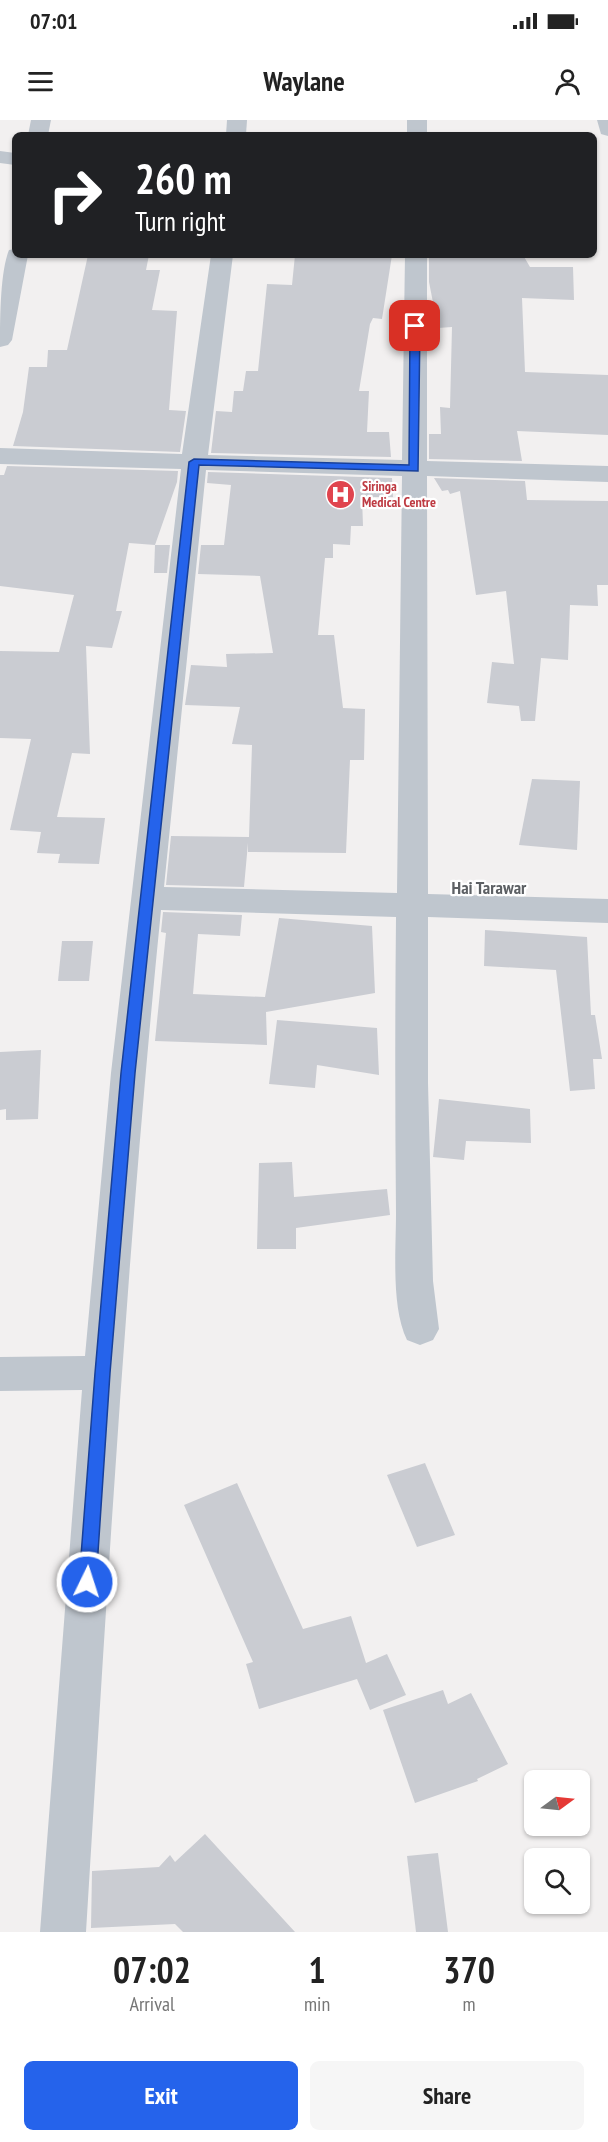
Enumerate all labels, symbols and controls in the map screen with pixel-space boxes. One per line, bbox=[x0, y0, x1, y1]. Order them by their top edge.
text: 07:01 bbox=[30, 7, 78, 35]
text: Waylane bbox=[263, 64, 345, 98]
icon: menu bbox=[24, 65, 57, 98]
icon: person bbox=[551, 65, 584, 98]
text: 260 m bbox=[135, 151, 232, 206]
icon: right bbox=[36, 156, 114, 234]
text: Turn right bbox=[135, 204, 226, 238]
pin bbox=[389, 300, 440, 351]
icon: arrive bbox=[398, 309, 431, 342]
place label: Siringa Medical Centre bbox=[362, 477, 436, 511]
hospital icon: Siringa Medical Centre bbox=[325, 478, 357, 510]
district label: Hai Tarawar bbox=[452, 876, 527, 899]
position arrow bbox=[55, 1550, 119, 1614]
north arrow bbox=[524, 1770, 590, 1836]
map controls bbox=[524, 1770, 590, 1914]
button: search bbox=[524, 1848, 590, 1914]
text: 07:02 bbox=[113, 1946, 191, 1993]
text: 1 bbox=[308, 1946, 326, 1993]
text: 370 bbox=[443, 1946, 495, 1993]
text: Arrival bbox=[129, 1991, 175, 2017]
text: min bbox=[304, 1991, 330, 2017]
text: m bbox=[463, 1991, 476, 2017]
button: Exit bbox=[24, 2061, 298, 2130]
button: Share bbox=[310, 2061, 584, 2130]

